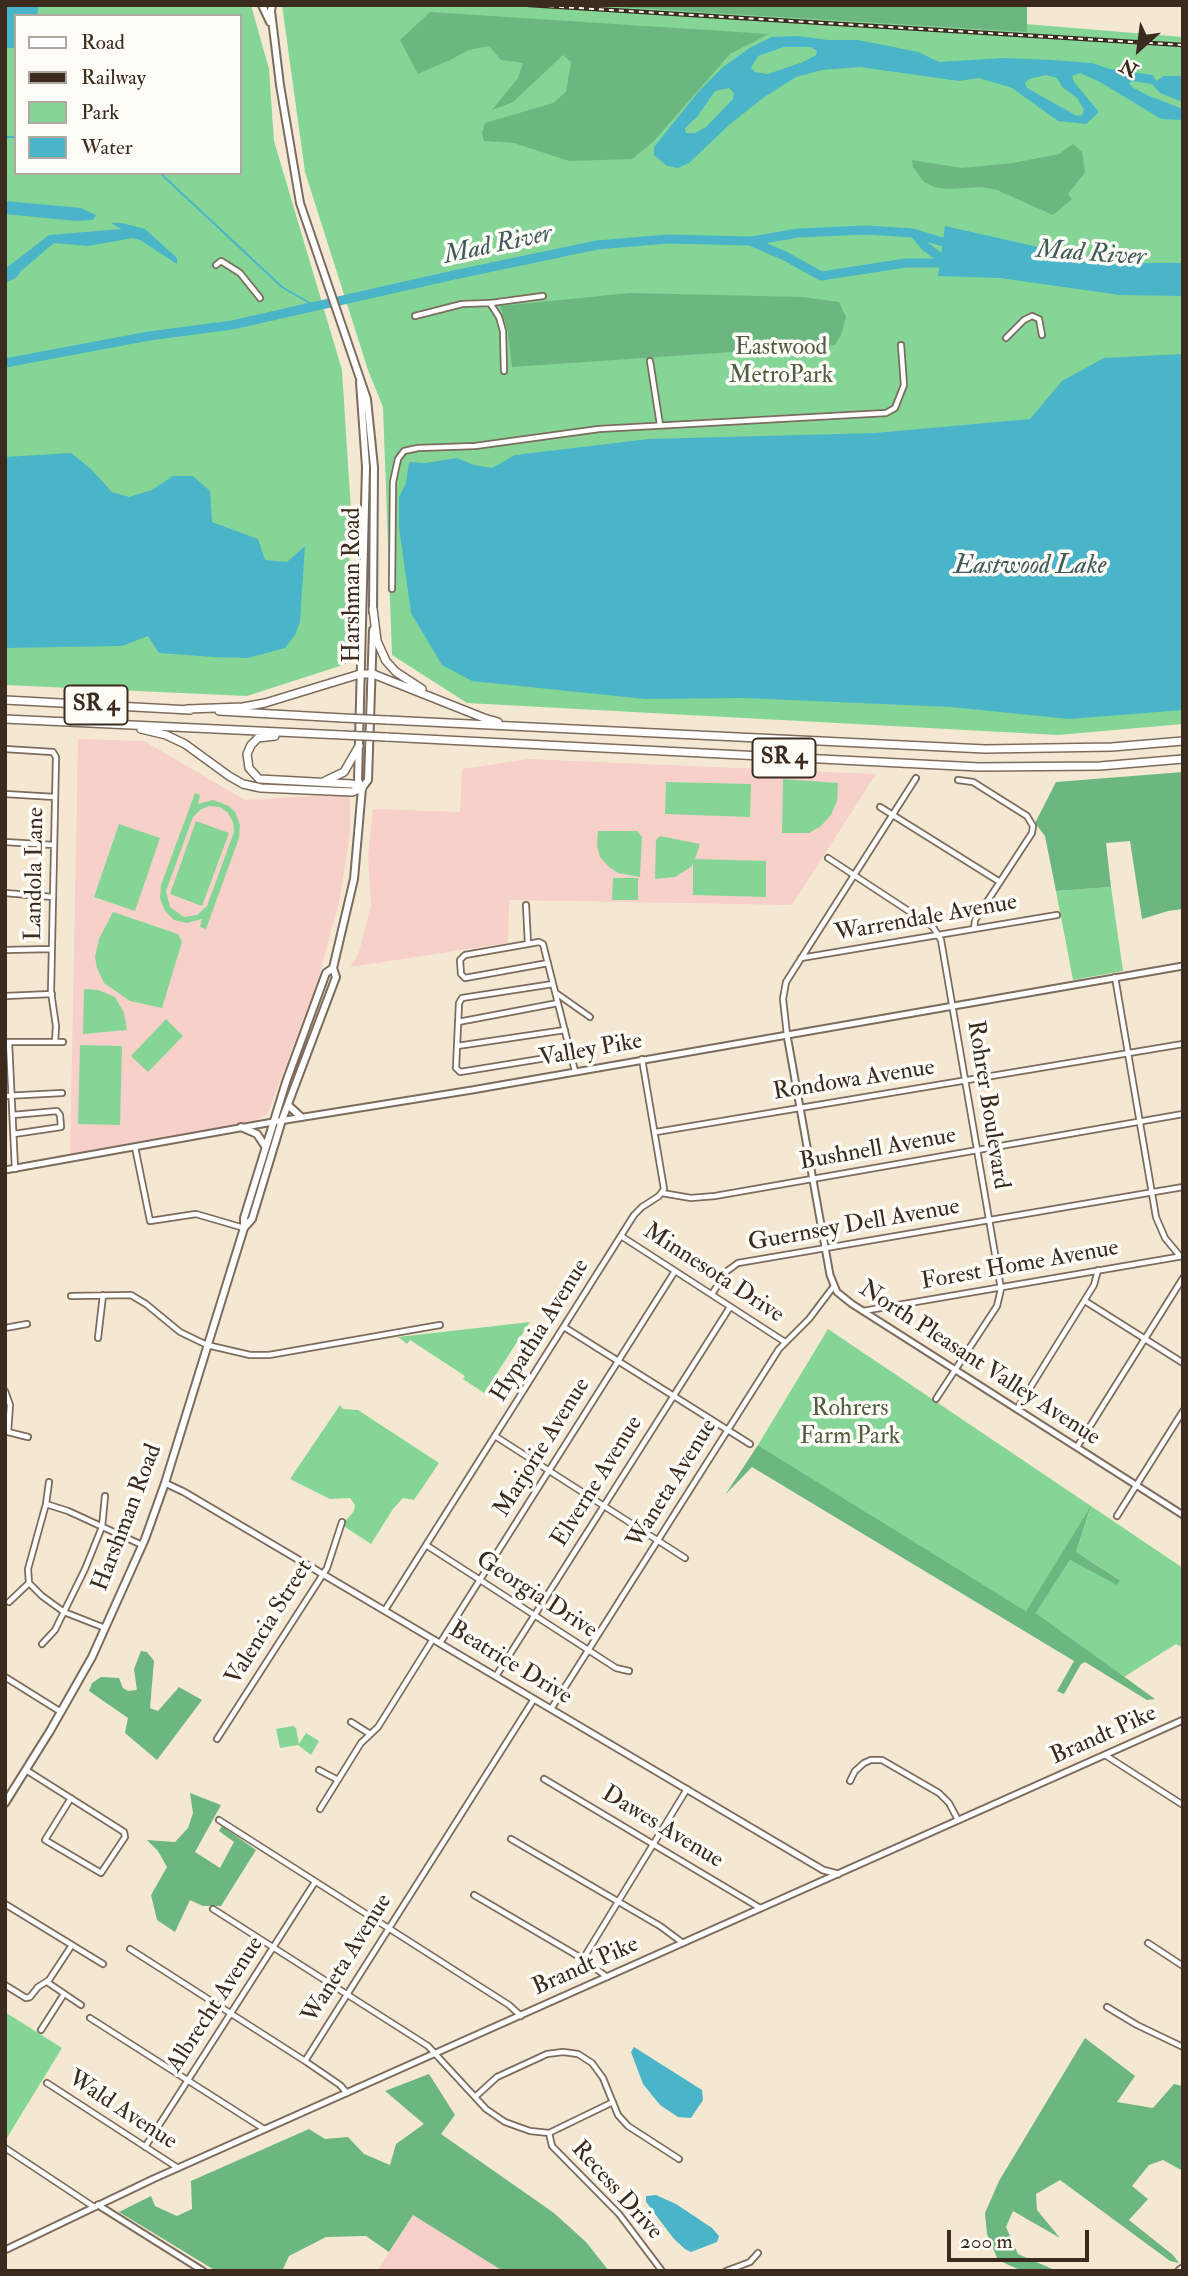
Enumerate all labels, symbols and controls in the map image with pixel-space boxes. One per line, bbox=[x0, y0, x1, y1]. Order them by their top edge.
legend bbox=[14, 14, 242, 175]
north arrow bbox=[1104, 14, 1174, 84]
text: Road bbox=[81, 29, 125, 56]
text: N bbox=[1116, 53, 1142, 82]
text: Railway bbox=[81, 64, 146, 91]
text: Park bbox=[81, 99, 119, 126]
text: Water bbox=[81, 134, 133, 161]
water label: Mad River bbox=[441, 219, 555, 273]
water label: Mad River bbox=[1035, 236, 1147, 274]
park label: Eastwood MetroPark bbox=[729, 335, 833, 391]
street label: Harshman Road bbox=[340, 507, 368, 663]
water label: Eastwood Lake bbox=[954, 551, 1106, 583]
road number: SR 4 bbox=[64, 685, 128, 724]
road number: SR 4 bbox=[752, 738, 816, 778]
street label: Landola Lane bbox=[20, 807, 52, 941]
street label: Warrendale Avenue bbox=[833, 889, 1019, 949]
street label: Rohrer Boulevard bbox=[959, 1019, 1015, 1191]
street label: Valley Pike bbox=[537, 1028, 645, 1074]
street label: Rondowa Avenue bbox=[771, 1054, 937, 1108]
street label: Bushnell Avenue bbox=[798, 1122, 958, 1178]
street label: Guernsey Dell Avenue bbox=[746, 1193, 962, 1259]
street label: Minnesota Drive bbox=[637, 1218, 789, 1330]
street label: Forest Home Avenue bbox=[919, 1234, 1121, 1298]
street label: Hypathia Avenue bbox=[486, 1254, 596, 1408]
street label: North Pleasant Valley Avenue bbox=[853, 1275, 1105, 1453]
street label: Marjorie Avenue bbox=[489, 1373, 597, 1523]
park label: Rohrers Farm Park bbox=[800, 1396, 900, 1452]
street label: Elverne Avenue bbox=[546, 1411, 650, 1553]
street label: Waneta Avenue bbox=[622, 1414, 724, 1554]
street label: Harshman Road bbox=[87, 1440, 169, 1596]
street label: Georgia Drive bbox=[470, 1546, 602, 1646]
street label: Valencia Street bbox=[220, 1555, 320, 1691]
street label: Beatrice Drive bbox=[443, 1616, 577, 1712]
street label: Brandt Pike bbox=[1047, 1700, 1161, 1772]
street label: Dawes Avenue bbox=[596, 1780, 728, 1876]
street label: Waneta Avenue bbox=[297, 1889, 399, 2029]
street label: Brandt Pike bbox=[529, 1931, 643, 2003]
street label: Albrecht Avenue bbox=[161, 1932, 271, 2078]
street label: Wald Avenue bbox=[62, 2065, 182, 2157]
street label: Recess Drive bbox=[564, 2136, 668, 2246]
scale bar bbox=[950, 2216, 1092, 2260]
text: 200 m bbox=[960, 2228, 1013, 2255]

